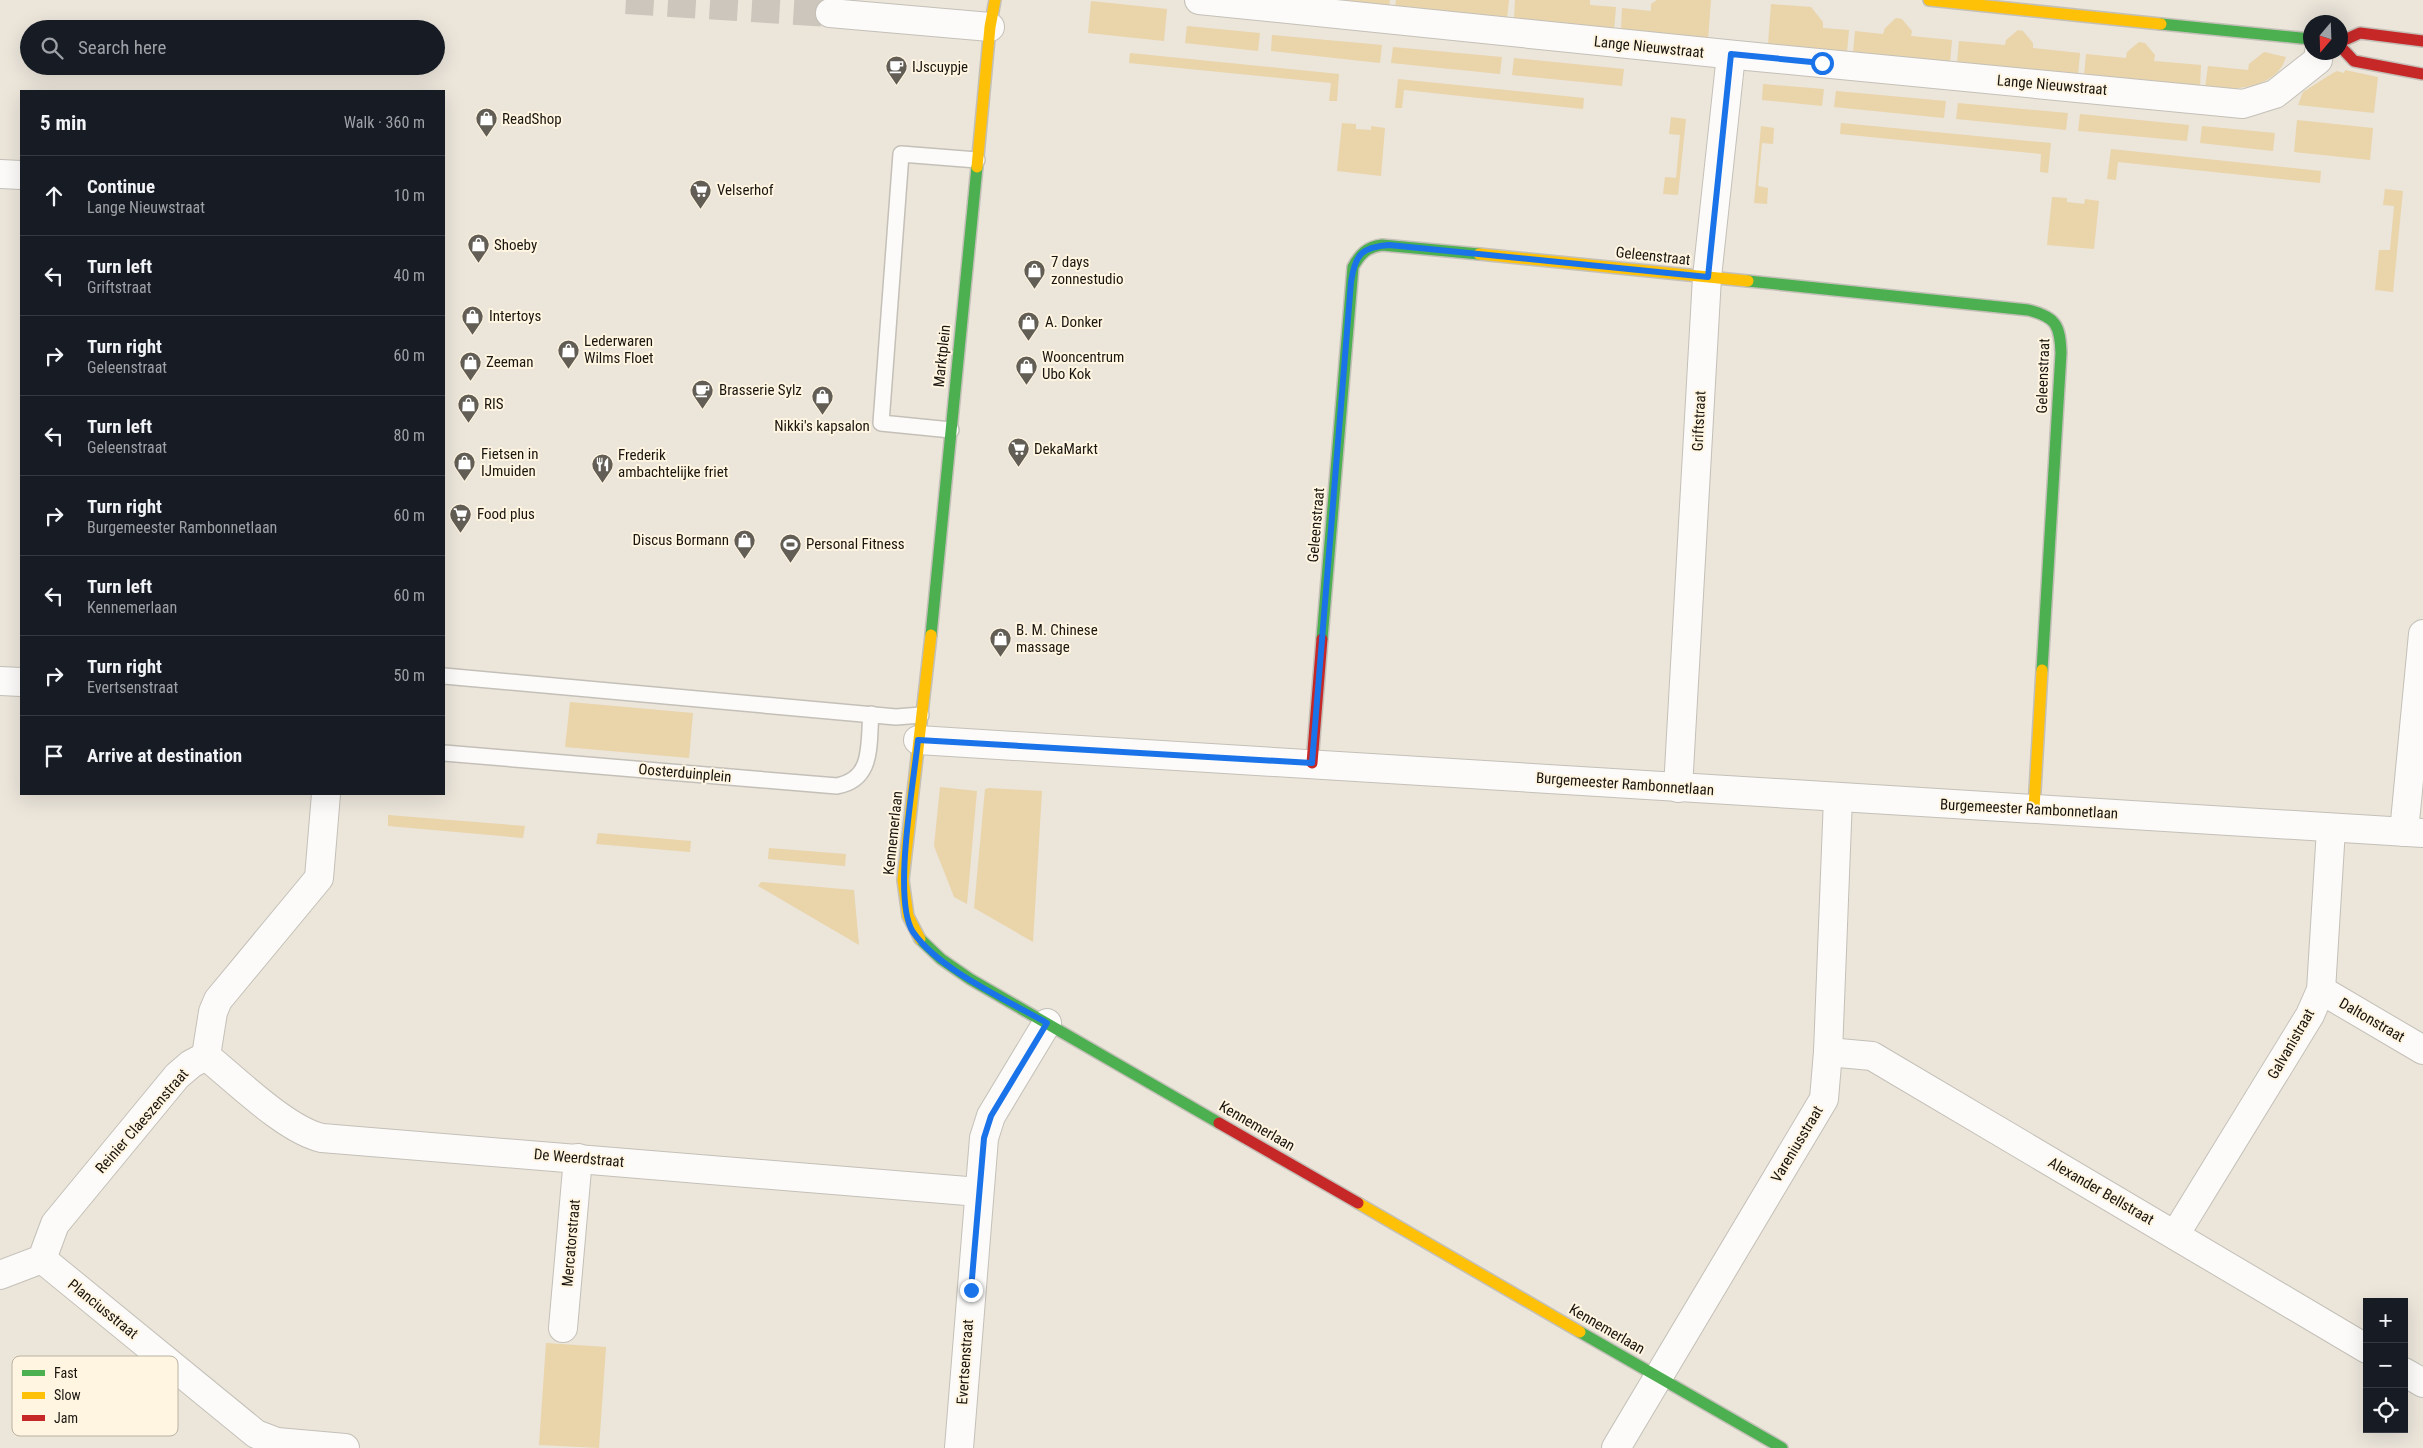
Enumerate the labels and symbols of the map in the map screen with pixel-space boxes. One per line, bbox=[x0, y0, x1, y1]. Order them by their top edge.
north arrow bbox=[2303, 15, 2348, 60]
street label: Lange Nieuwstraat bbox=[1593, 32, 1705, 62]
route start bbox=[1811, 52, 1834, 75]
cafe icon: IJscuypje bbox=[884, 55, 908, 86]
place label: IJscuypje bbox=[912, 58, 968, 76]
street label: Lange Nieuwstraat bbox=[1996, 71, 2108, 99]
shop icon: ReadShop bbox=[474, 107, 498, 138]
place label: ReadShop bbox=[502, 110, 562, 128]
supermarket icon: Velserhof bbox=[689, 178, 713, 209]
place label: Velserhof bbox=[717, 181, 774, 199]
shop icon: Shoeby bbox=[466, 233, 490, 264]
place label: Shoeby bbox=[494, 236, 537, 254]
street label: Geleenstraat bbox=[1615, 243, 1691, 269]
place label: 7 days zonnestudio bbox=[1051, 253, 1124, 288]
shop icon: 7 days zonnestudio bbox=[1023, 259, 1047, 290]
shop icon: Intertoys bbox=[461, 304, 485, 335]
place label: Intertoys bbox=[489, 307, 541, 325]
shop icon: A. Donker bbox=[1017, 310, 1041, 341]
place label: A. Donker bbox=[1045, 313, 1103, 331]
street label: Marktplein bbox=[930, 324, 954, 388]
place label: Lederwaren Wilms Floet bbox=[584, 332, 654, 367]
shop icon: Lederwaren Wilms Floet bbox=[556, 338, 580, 369]
street label: Geleenstraat bbox=[2033, 338, 2053, 414]
place label: Wooncentrum Ubo Kok bbox=[1042, 348, 1124, 383]
shop icon: Zeeman bbox=[458, 350, 482, 381]
place label: Zeeman bbox=[486, 353, 534, 371]
shop icon: Wooncentrum Ubo Kok bbox=[1014, 354, 1038, 385]
cafe icon: Brasserie Sylz bbox=[691, 378, 715, 409]
place label: Brasserie Sylz bbox=[719, 381, 802, 399]
shop icon: Nikki's kapsalon bbox=[810, 385, 834, 416]
street label: Griftstraat bbox=[1688, 390, 1710, 452]
shop icon: RIS bbox=[456, 392, 480, 423]
place label: RIS bbox=[484, 395, 504, 413]
place label: Nikki's kapsalon bbox=[774, 417, 870, 435]
supermarket icon: DekaMarkt bbox=[1006, 437, 1030, 468]
place label: DekaMarkt bbox=[1034, 440, 1098, 458]
place label: Fietsen in IJmuiden bbox=[481, 445, 538, 480]
place label: Frederik ambachtelijke friet bbox=[618, 446, 728, 481]
shop icon: Fietsen in IJmuiden bbox=[453, 451, 477, 482]
restaurant icon: Frederik ambachtelijke friet bbox=[590, 452, 614, 483]
street label: Geleenstraat bbox=[1304, 487, 1328, 563]
supermarket icon: Food plus bbox=[449, 502, 473, 533]
place label: Food plus bbox=[477, 505, 535, 523]
shop icon: Discus Bormann bbox=[733, 528, 757, 559]
place label: Discus Bormann bbox=[632, 531, 729, 549]
sports icon: Personal Fitness bbox=[778, 532, 802, 563]
place label: Personal Fitness bbox=[806, 535, 905, 553]
place label: B. M. Chinese massage bbox=[1016, 621, 1098, 656]
shop icon: B. M. Chinese massage bbox=[988, 627, 1012, 658]
street label: Oosterduinplein bbox=[638, 760, 732, 786]
street label: Burgemeester Rambonnetlaan bbox=[1535, 769, 1715, 799]
street label: Kennemerlaan bbox=[880, 790, 906, 876]
street label: Burgemeester Rambonnetlaan bbox=[1939, 795, 2119, 823]
street label: Daltonstraat bbox=[2336, 994, 2408, 1046]
street label: Galvanistraat bbox=[2264, 1006, 2318, 1082]
street label: Reinier Claeszenstraat bbox=[92, 1065, 192, 1177]
street label: Kennemerlaan bbox=[1216, 1097, 1298, 1155]
street label: Vareniusstraat bbox=[1767, 1103, 1827, 1185]
street label: De Weerdstraat bbox=[533, 1145, 625, 1171]
street label: Alexander Bellstraat bbox=[2045, 1153, 2157, 1229]
street label: Mercatorstraat bbox=[558, 1199, 584, 1287]
street label: Planciusstraat bbox=[64, 1275, 142, 1343]
route end bbox=[960, 1279, 983, 1302]
street label: Kennemerlaan bbox=[1566, 1300, 1648, 1358]
street label: Evertsenstraat bbox=[953, 1319, 977, 1405]
legend bbox=[12, 1356, 178, 1436]
text: Fast bbox=[54, 1365, 78, 1381]
text: Slow bbox=[54, 1387, 81, 1403]
text: Jam bbox=[54, 1410, 78, 1426]

